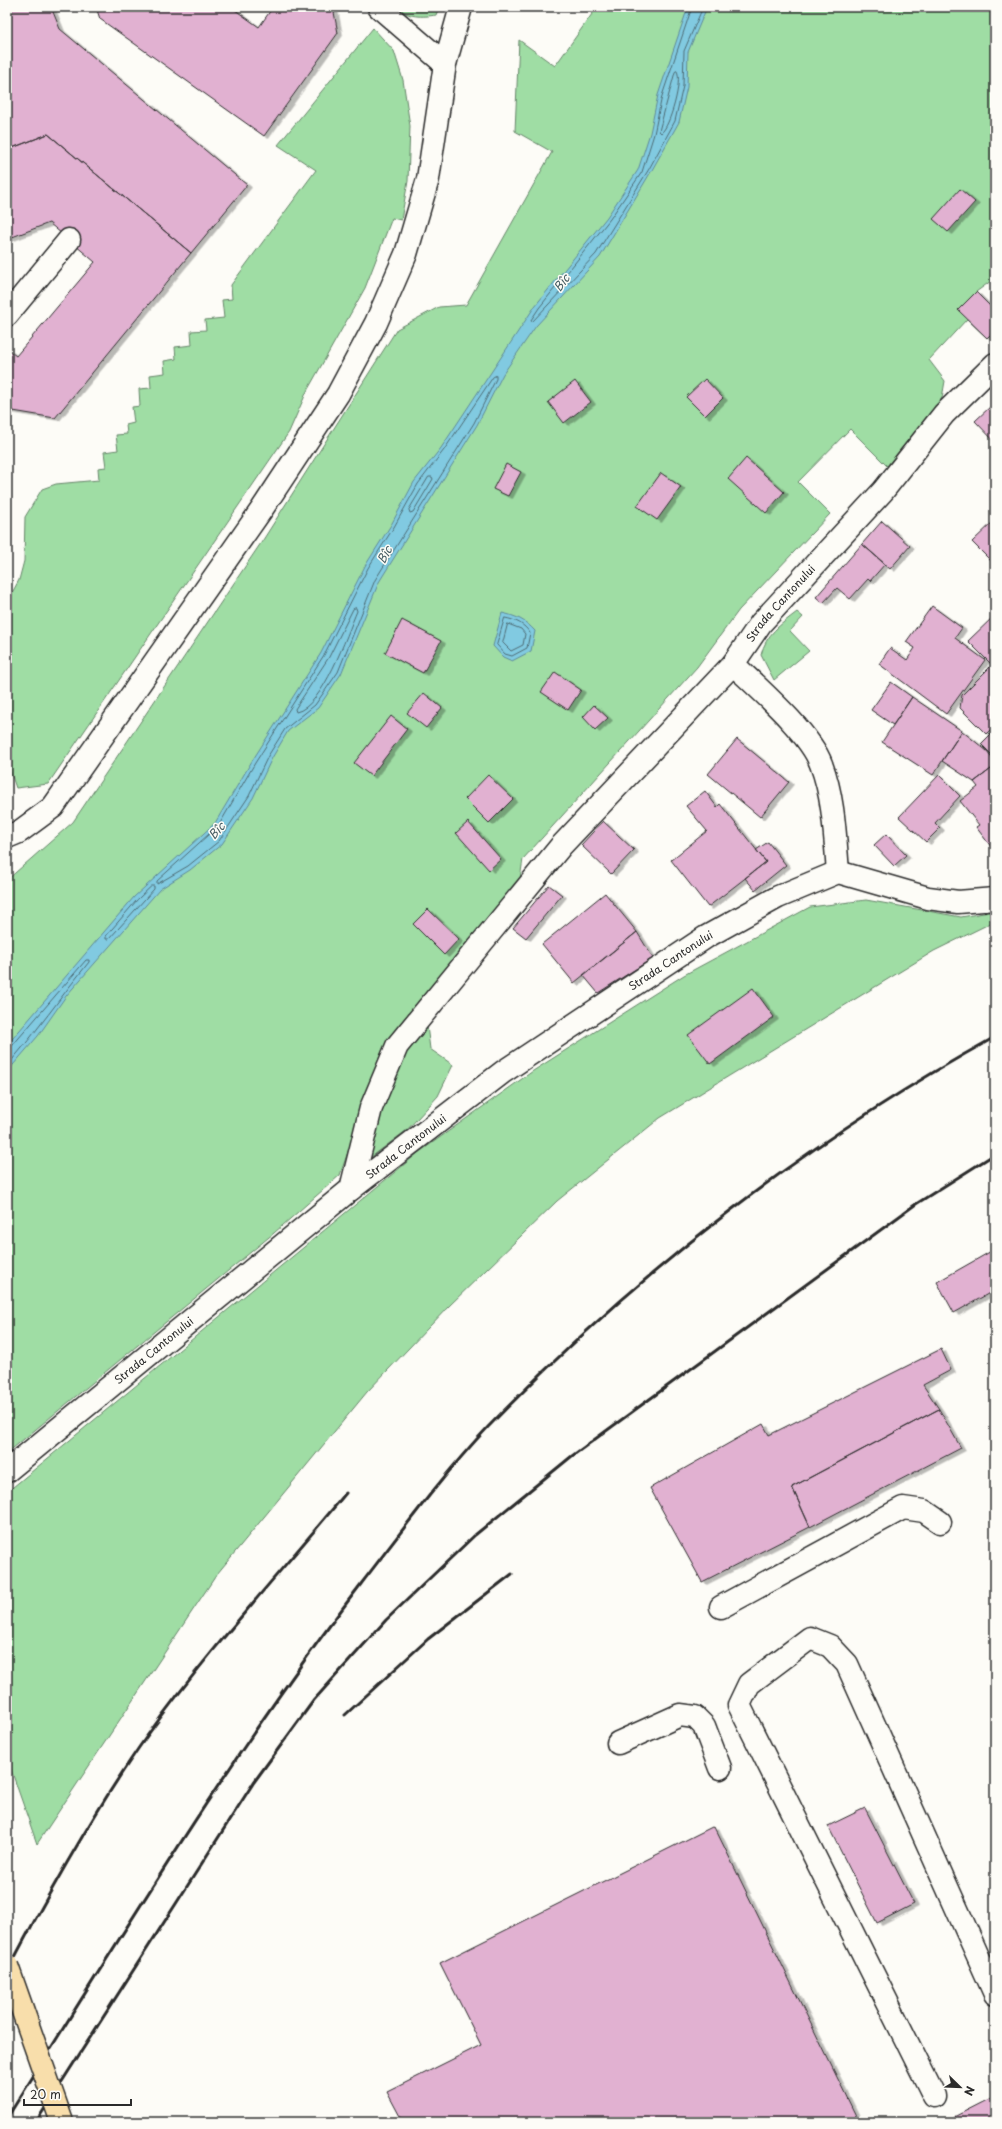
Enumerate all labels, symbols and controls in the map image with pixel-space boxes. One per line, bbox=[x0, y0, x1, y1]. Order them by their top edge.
water label: Bîc bbox=[549, 269, 575, 295]
water label: Bîc bbox=[372, 541, 397, 567]
street label: Strada Cantonului bbox=[741, 561, 819, 645]
water label: Bîc bbox=[204, 817, 230, 843]
street label: Strada Cantonului bbox=[625, 926, 716, 994]
street label: Strada Cantonului bbox=[361, 1110, 450, 1183]
street label: Strada Cantonului bbox=[110, 1313, 197, 1388]
north arrow bbox=[940, 2067, 980, 2107]
scale bar bbox=[24, 2081, 131, 2107]
text: N bbox=[960, 2084, 979, 2099]
text: 20 m bbox=[30, 2085, 61, 2103]

